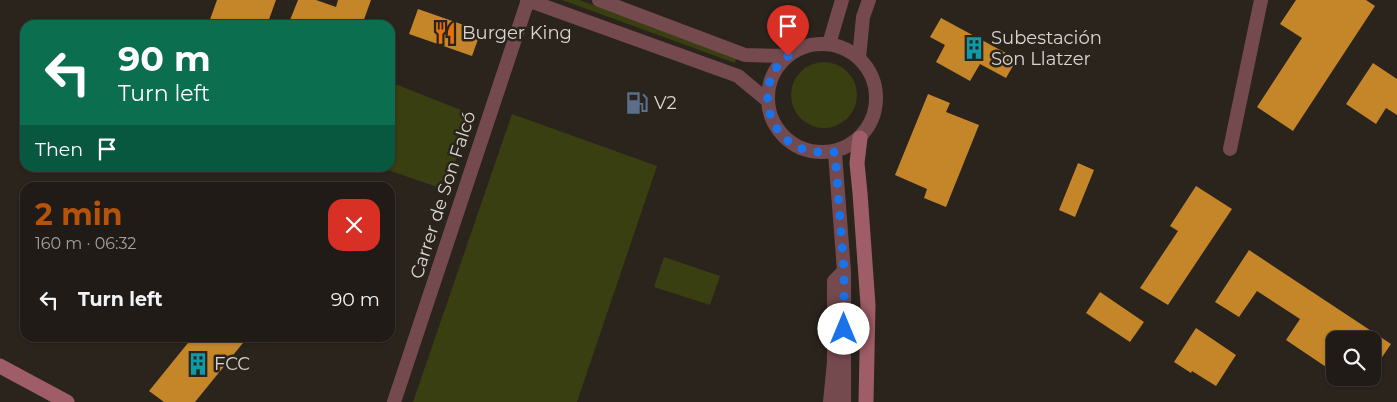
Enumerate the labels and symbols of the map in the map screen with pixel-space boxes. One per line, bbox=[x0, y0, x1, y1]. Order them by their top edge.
pin bbox=[767, 5, 809, 56]
restaurant icon: Burger King bbox=[432, 20, 458, 46]
place label: Burger King bbox=[462, 22, 572, 44]
place label: Subestación Son Llatzer bbox=[991, 27, 1102, 70]
building icon: Subestación Son Llatzer bbox=[961, 35, 987, 61]
fuel station icon: V2 bbox=[624, 90, 650, 116]
place label: V2 bbox=[654, 92, 677, 114]
street label: Carrer de Son Falcó bbox=[406, 108, 480, 282]
position arrow bbox=[817, 302, 869, 354]
building icon: FCC bbox=[185, 351, 211, 377]
place label: FCC bbox=[214, 353, 250, 375]

